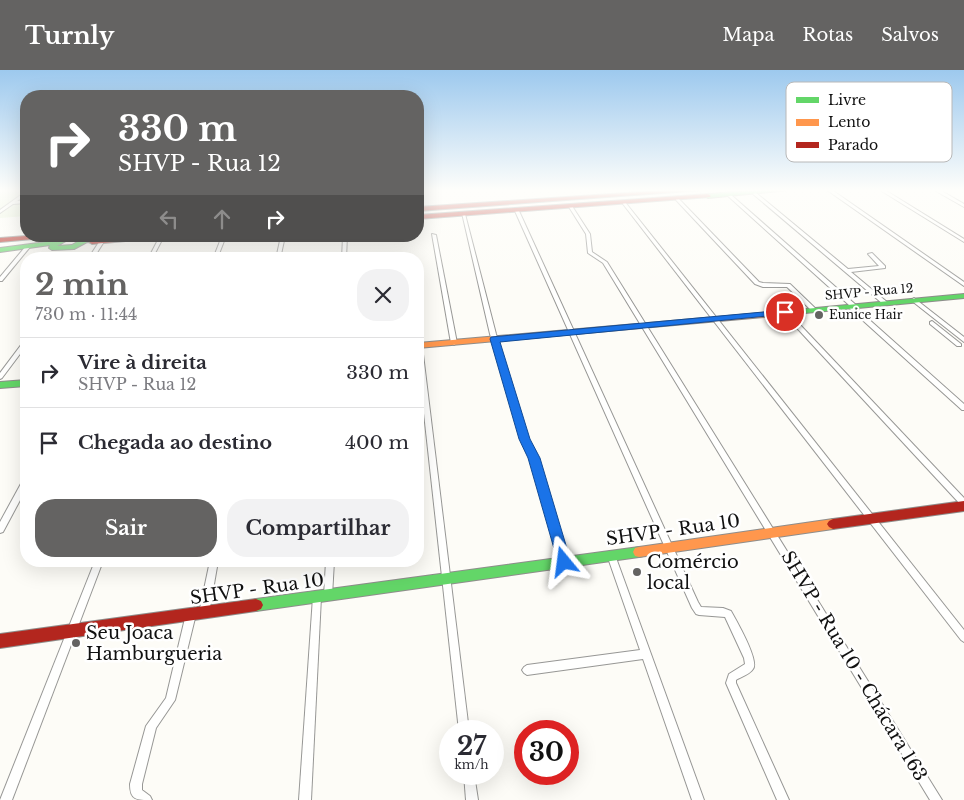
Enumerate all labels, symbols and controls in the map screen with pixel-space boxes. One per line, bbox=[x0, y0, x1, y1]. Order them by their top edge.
text: Turnly bbox=[25, 21, 114, 50]
text: Mapa bbox=[723, 24, 774, 46]
text: Rotas bbox=[802, 24, 853, 46]
text: Salvos bbox=[881, 24, 939, 46]
legend bbox=[786, 82, 952, 162]
text: Livre bbox=[828, 91, 866, 109]
text: 330 m bbox=[118, 107, 237, 150]
icon: right bbox=[35, 110, 100, 175]
text: Lento bbox=[828, 113, 870, 131]
text: Parado bbox=[828, 136, 878, 154]
text: SHVP - Rua 12 bbox=[118, 150, 281, 177]
icon: left bbox=[155, 205, 183, 233]
icon: ahead bbox=[208, 205, 236, 233]
icon: right bbox=[261, 205, 289, 233]
text: 2 min bbox=[35, 266, 128, 303]
button: close bbox=[357, 269, 409, 321]
street label: SHVP - Rua 12 bbox=[824, 280, 914, 303]
pin bbox=[764, 291, 806, 333]
icon: arrive bbox=[771, 298, 799, 326]
text: 730 m · 11:44 bbox=[35, 304, 137, 324]
place label: Eunice Hair bbox=[829, 307, 903, 322]
marker: Eunice Hair bbox=[813, 309, 825, 321]
text: Vire à direita bbox=[78, 351, 207, 374]
icon: right bbox=[35, 359, 63, 387]
text: 330 m bbox=[346, 361, 409, 384]
text: SHVP - Rua 12 bbox=[78, 374, 196, 394]
icon: arrive bbox=[35, 429, 63, 457]
text: Chegada ao destino bbox=[78, 431, 272, 454]
text: 400 m bbox=[345, 431, 409, 454]
button: Sair bbox=[35, 499, 217, 557]
button: Compartilhar bbox=[227, 499, 409, 557]
street label: SHVP - Rua 10 bbox=[605, 510, 741, 550]
position arrow bbox=[537, 535, 589, 587]
street label: SHVP - Rua 10 - Chácara 163 bbox=[777, 547, 931, 785]
place label: Comércio local bbox=[647, 551, 739, 594]
marker: Comércio local bbox=[631, 566, 643, 578]
street label: SHVP - Rua 10 bbox=[189, 569, 325, 609]
place label: Seu Joaca Hamburgueria bbox=[86, 622, 222, 665]
marker: Seu Joaca Hamburgueria bbox=[70, 637, 82, 649]
speed limit sign: 30 bbox=[514, 720, 579, 785]
text: 27 bbox=[457, 731, 486, 762]
text: km/h bbox=[454, 757, 489, 772]

